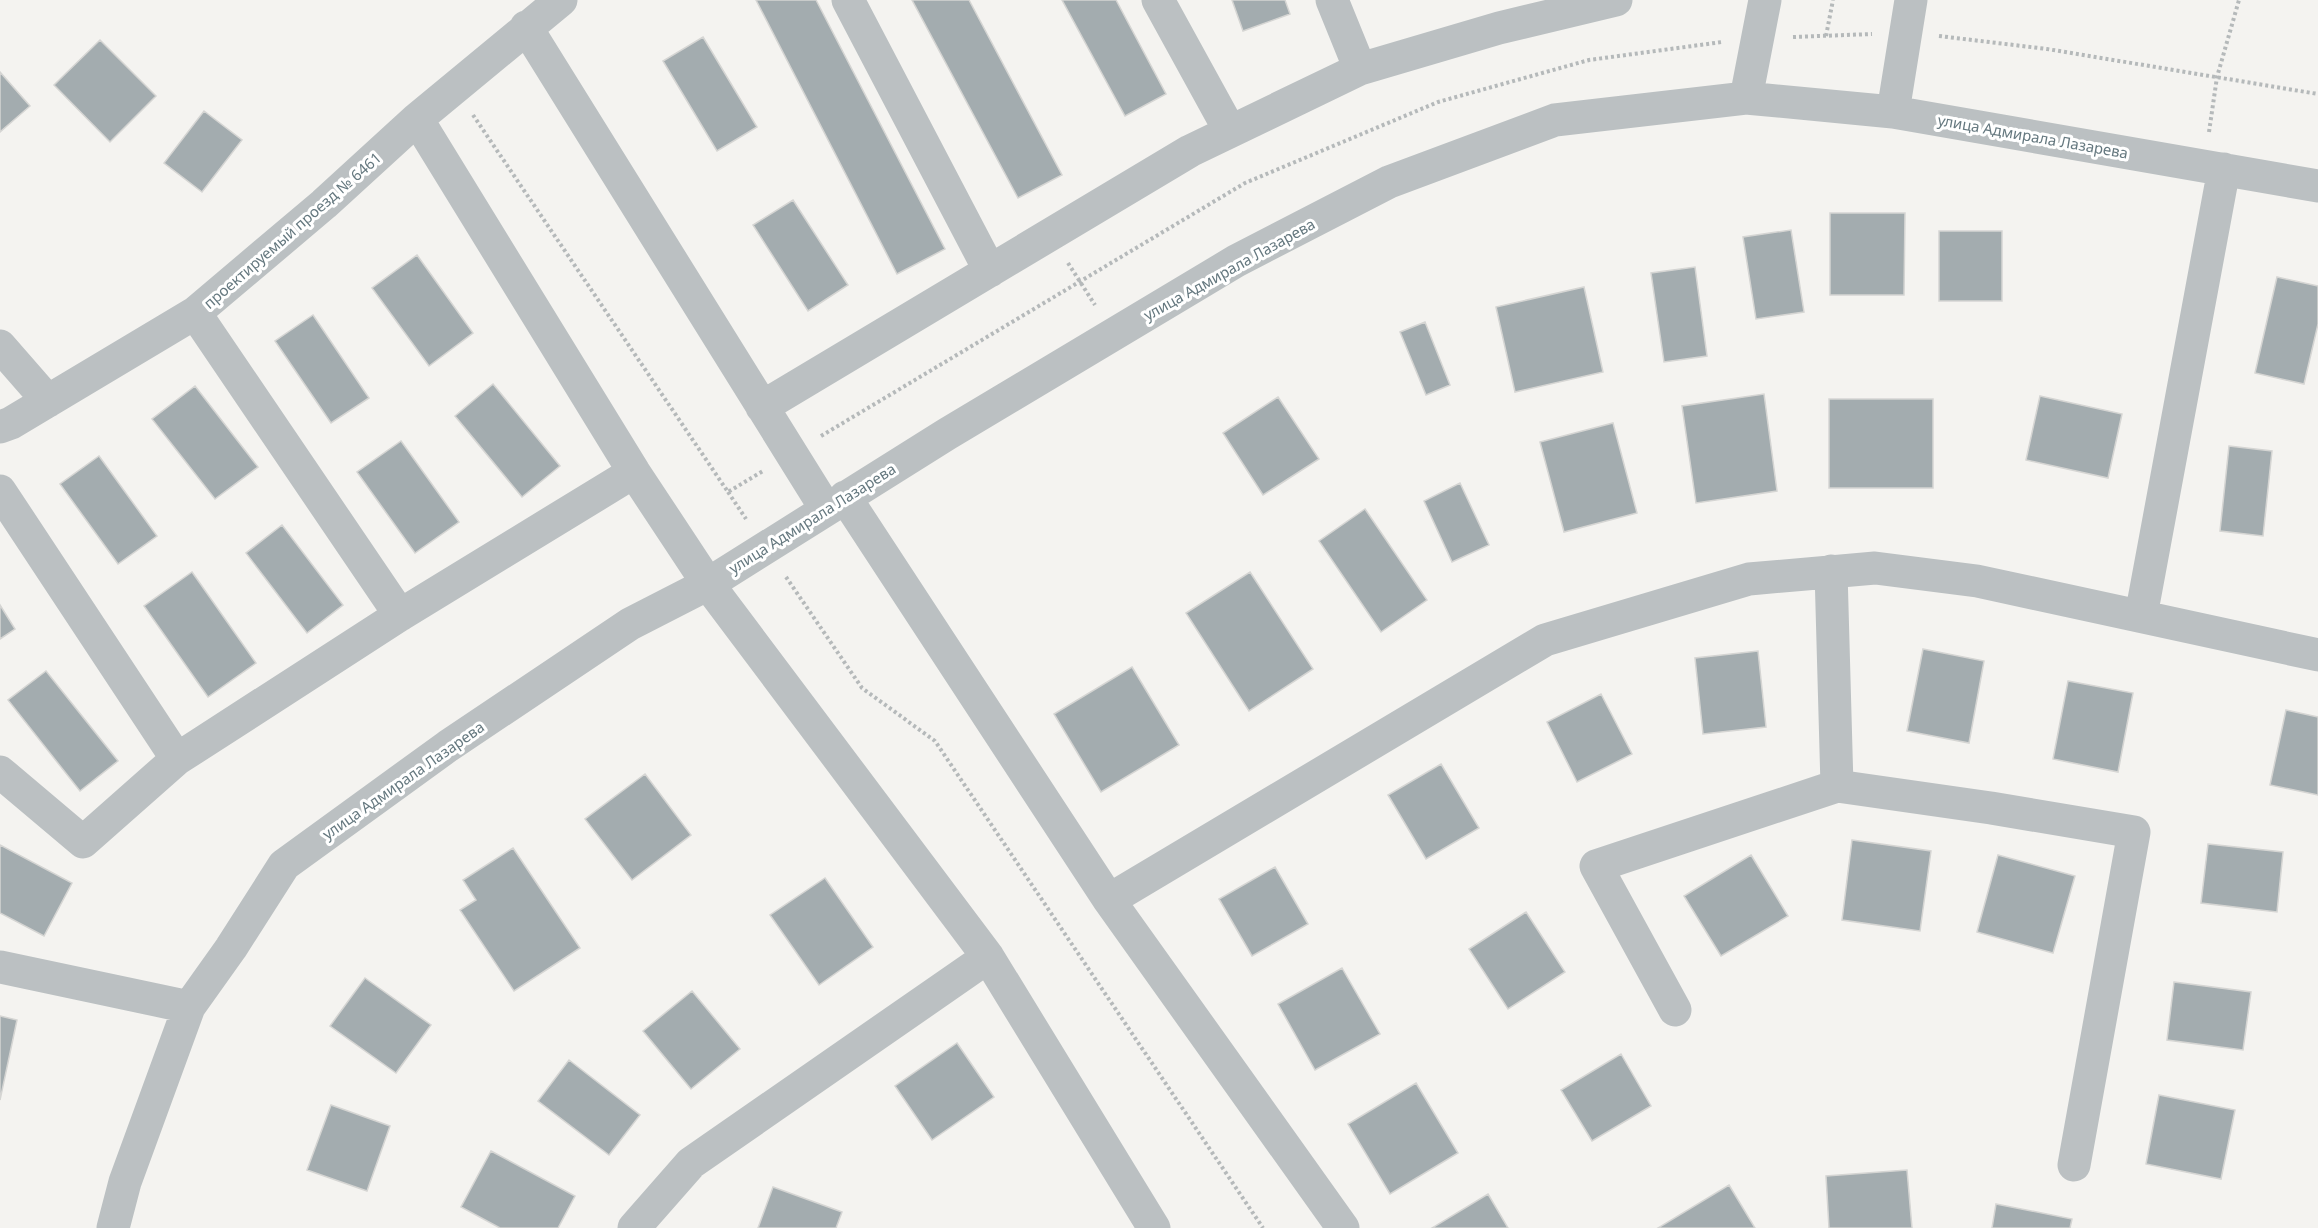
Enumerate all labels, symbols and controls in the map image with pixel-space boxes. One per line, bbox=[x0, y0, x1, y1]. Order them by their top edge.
street label: улица Адмирала Лазарева bbox=[1936, 109, 2130, 163]
street label: проектируемый проезд № 6461 bbox=[199, 147, 385, 313]
street label: улица Адмирала Лазарева bbox=[1140, 213, 1318, 325]
street label: улица Адмирала Лазарева bbox=[725, 458, 899, 578]
street label: улица Адмирала Лазарева bbox=[318, 716, 488, 844]

